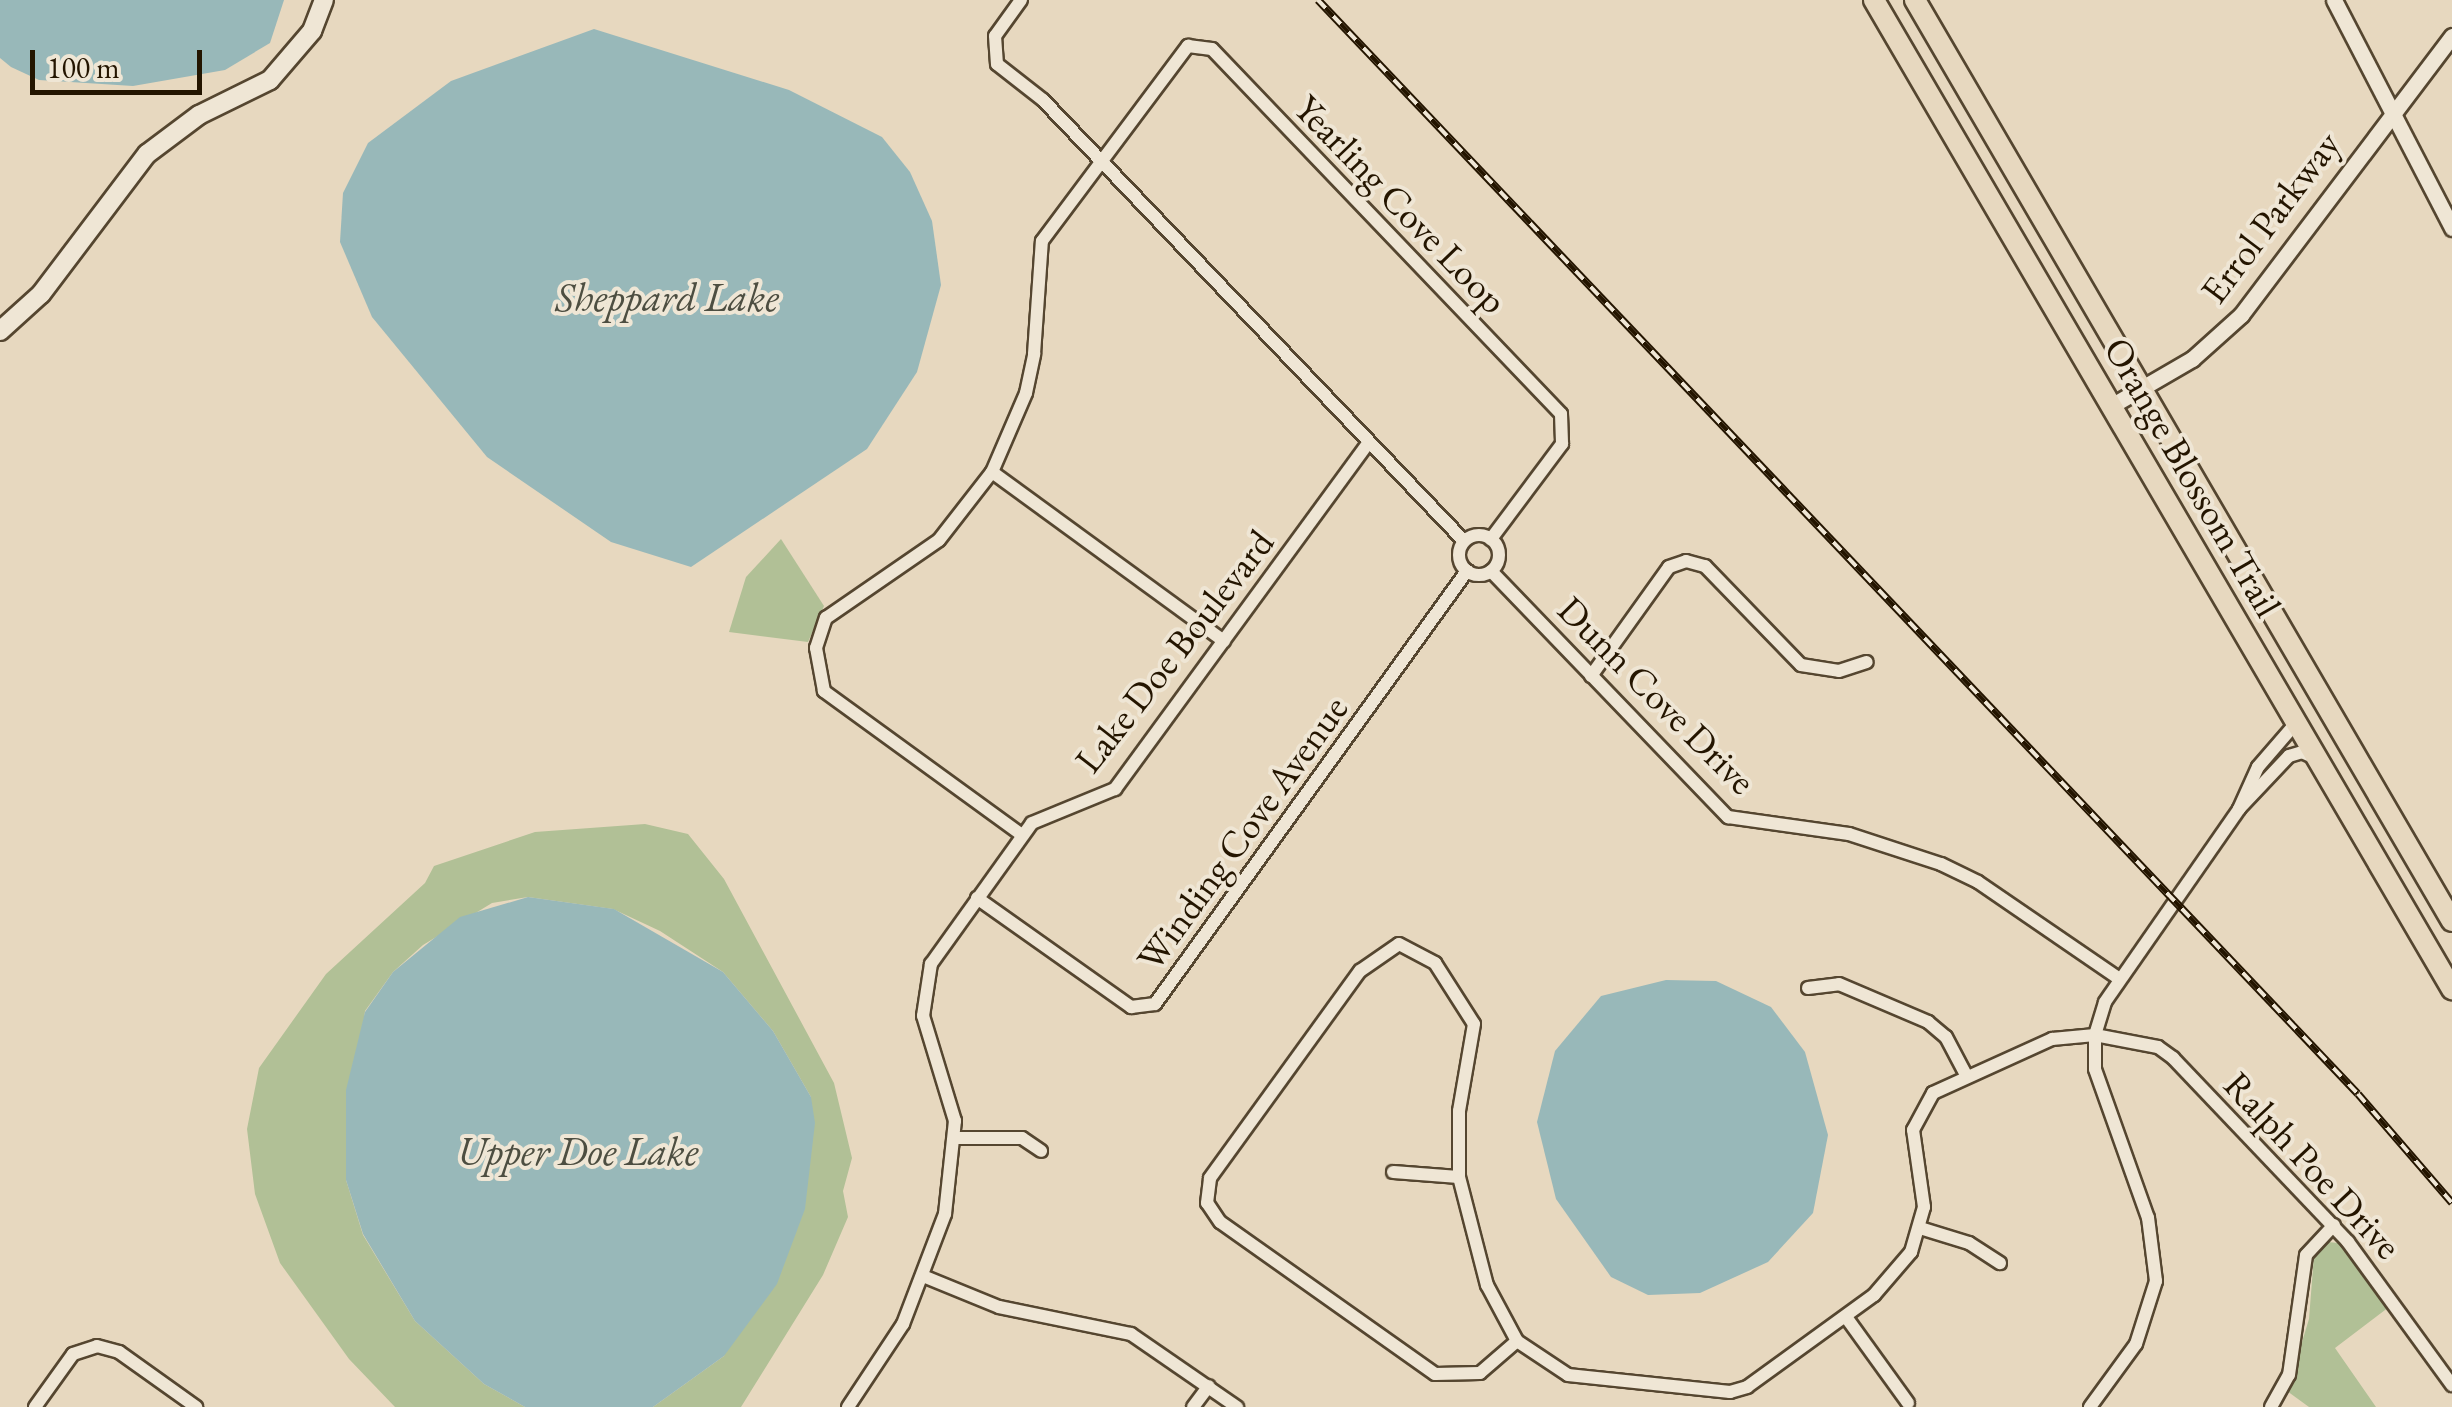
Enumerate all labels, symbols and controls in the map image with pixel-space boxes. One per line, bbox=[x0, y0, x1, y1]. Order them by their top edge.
scale bar bbox=[35, 30, 208, 92]
text: 100 m bbox=[47, 48, 120, 87]
street label: Yearling Cove Loop bbox=[1285, 85, 1517, 323]
street label: Errol Parkway bbox=[2191, 122, 2349, 312]
water label: Sheppard Lake bbox=[555, 273, 779, 321]
street label: Orange Blossom Trail bbox=[2095, 329, 2291, 625]
street label: Lake Doe Boulevard bbox=[1065, 520, 1283, 782]
street label: Dunn Cove Drive bbox=[1549, 587, 1765, 803]
street label: Winding Cove Avenue bbox=[1127, 687, 1357, 979]
street label: Ralph Poe Drive bbox=[2215, 1062, 2411, 1268]
water label: Upper Doe Lake bbox=[458, 1127, 698, 1175]

